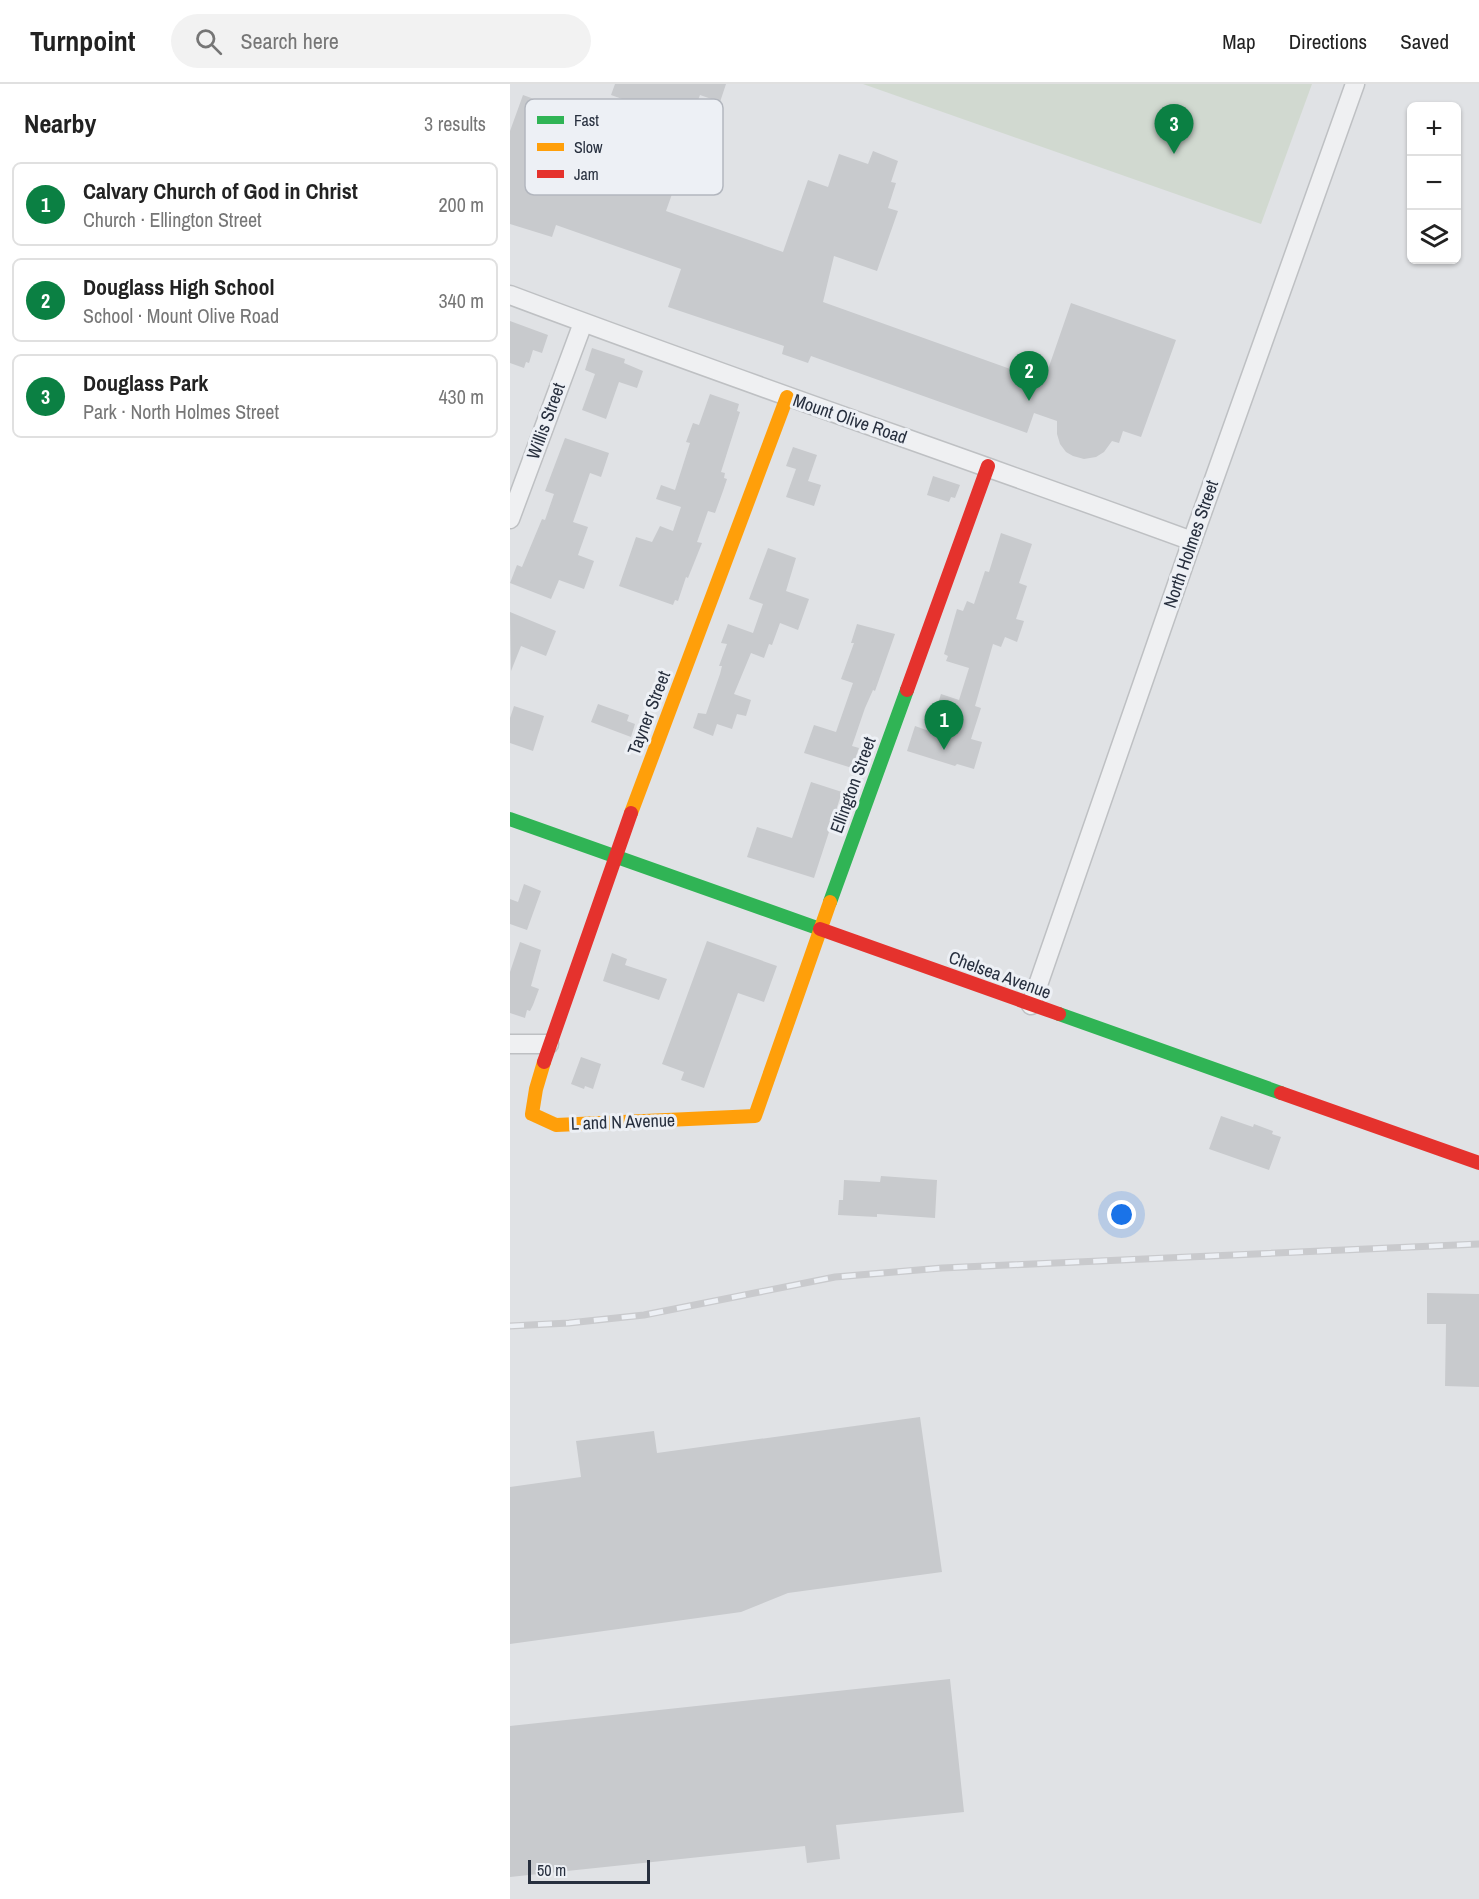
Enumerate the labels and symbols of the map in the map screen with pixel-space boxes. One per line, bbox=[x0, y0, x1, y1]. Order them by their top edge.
legend bbox=[525, 99, 723, 195]
pin: 3 bbox=[1154, 104, 1194, 154]
text: Fast bbox=[574, 109, 599, 131]
text: Slow bbox=[574, 136, 603, 158]
text: Jam bbox=[574, 163, 599, 185]
pin: 2 bbox=[1010, 352, 1048, 401]
street label: Willis Street bbox=[520, 379, 571, 462]
street label: Mount Olive Road bbox=[790, 387, 910, 450]
street label: North Holmes Street bbox=[1157, 477, 1224, 611]
street label: Tayner Street bbox=[621, 667, 676, 758]
pin: 1 bbox=[924, 700, 964, 750]
street label: Ellington Street bbox=[824, 733, 882, 837]
street label: Chelsea Avenue bbox=[946, 944, 1055, 1005]
street label: L and N Avenue bbox=[570, 1107, 676, 1136]
your location bbox=[1107, 1200, 1136, 1229]
scale bar bbox=[528, 1857, 650, 1884]

